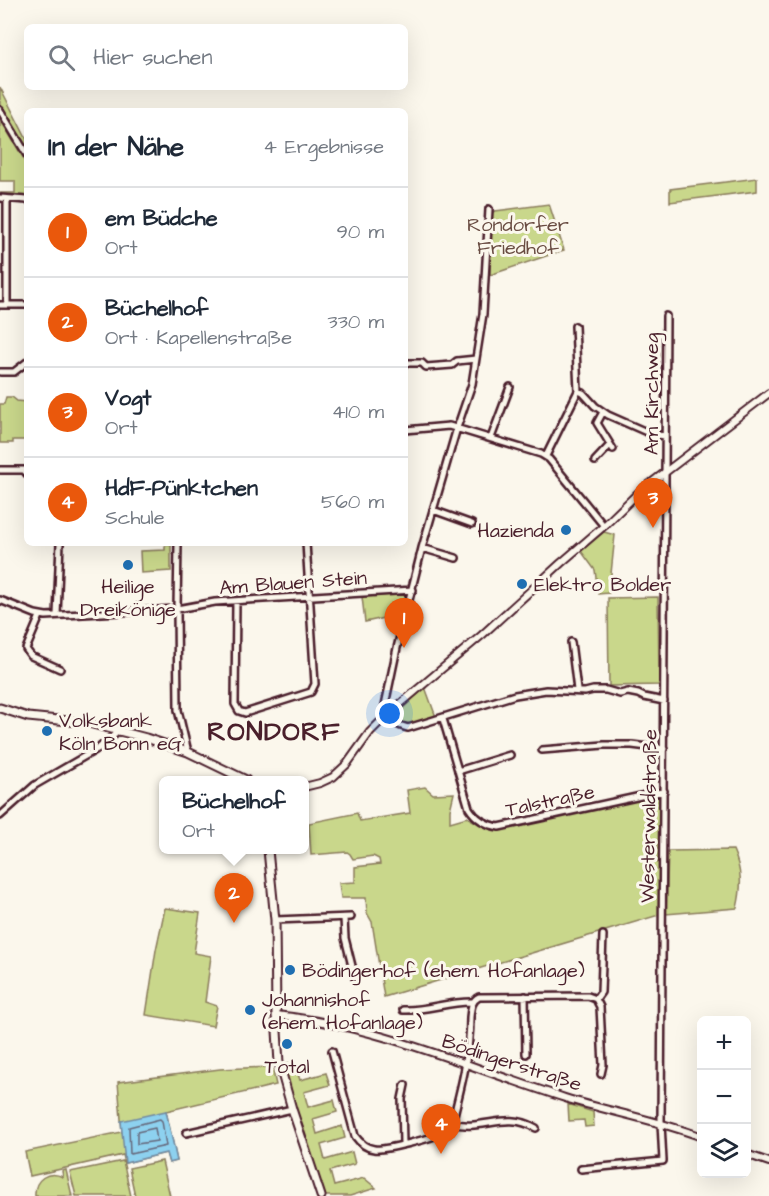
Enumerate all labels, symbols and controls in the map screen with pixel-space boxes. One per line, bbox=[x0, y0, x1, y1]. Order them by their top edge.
search box bbox=[24, 24, 408, 90]
icon: search bbox=[45, 41, 78, 74]
text: Hier suchen bbox=[93, 42, 212, 73]
text: In der Nähe bbox=[48, 129, 184, 165]
text: 4 Ergebnisse bbox=[263, 133, 384, 161]
text: em Büdche bbox=[105, 203, 218, 234]
park label: Rondorfer Friedhof bbox=[467, 211, 569, 262]
text: 1 bbox=[66, 218, 69, 246]
text: 90 m bbox=[336, 218, 384, 246]
text: Ort bbox=[105, 234, 138, 262]
text: Büchelhof bbox=[105, 293, 208, 324]
text: 2 bbox=[62, 308, 73, 336]
text: 330 m bbox=[327, 308, 384, 336]
text: Ort · Kapellenstraße bbox=[105, 324, 292, 352]
street label: Am Kirchweg bbox=[638, 333, 667, 455]
text: Vogt bbox=[105, 383, 151, 414]
text: 3 bbox=[62, 398, 73, 426]
text: 410 m bbox=[332, 398, 384, 426]
text: Ort bbox=[105, 414, 138, 442]
text: HdF-Pünktchen bbox=[105, 473, 258, 504]
pin: 3 bbox=[634, 478, 672, 528]
text: 4 bbox=[61, 488, 74, 516]
text: 560 m bbox=[321, 488, 384, 516]
text: Schule bbox=[105, 504, 165, 532]
place label: Hazienda bbox=[478, 517, 554, 545]
marker: Hazienda bbox=[559, 523, 573, 537]
marker: Heilige Dreikönige bbox=[121, 558, 135, 572]
street label: Am Blauen Stein bbox=[218, 564, 368, 602]
place label: Elektro Bolder bbox=[534, 571, 671, 599]
place label: Heilige Dreikönige bbox=[80, 573, 176, 625]
marker: Elektro Bolder bbox=[515, 577, 529, 591]
pin: 1 bbox=[384, 598, 424, 648]
your location bbox=[375, 699, 404, 728]
place label: Volksbank Köln Bonn eG bbox=[59, 707, 182, 758]
district label: RONDORF bbox=[207, 714, 341, 750]
marker: Volksbank Köln Bonn eG bbox=[40, 724, 54, 738]
street label: Westerwaldstraße bbox=[633, 729, 665, 903]
popup bbox=[159, 776, 309, 854]
street label: Talstraße bbox=[503, 778, 597, 824]
text: Büchelhof bbox=[182, 786, 286, 817]
text: Ort bbox=[182, 817, 215, 845]
pin: 2 bbox=[214, 874, 254, 923]
place label: Bödingerhof (ehem. Hofanlage) bbox=[302, 957, 585, 986]
marker: Bödingerhof (ehem. Hofanlage) bbox=[283, 963, 297, 977]
place label: Johannishof (ehem. Hofanlage) bbox=[262, 986, 423, 1038]
marker: Johannishof (ehem. Hofanlage) bbox=[243, 1003, 257, 1017]
map controls bbox=[697, 1016, 751, 1178]
button: + bbox=[697, 1016, 751, 1070]
street label: Bödingerstraße bbox=[438, 1027, 585, 1100]
marker: Total bbox=[280, 1037, 294, 1051]
place label: Total bbox=[264, 1053, 310, 1081]
button: − bbox=[697, 1070, 751, 1124]
pin: 4 bbox=[422, 1104, 460, 1154]
button: layers bbox=[697, 1124, 751, 1178]

